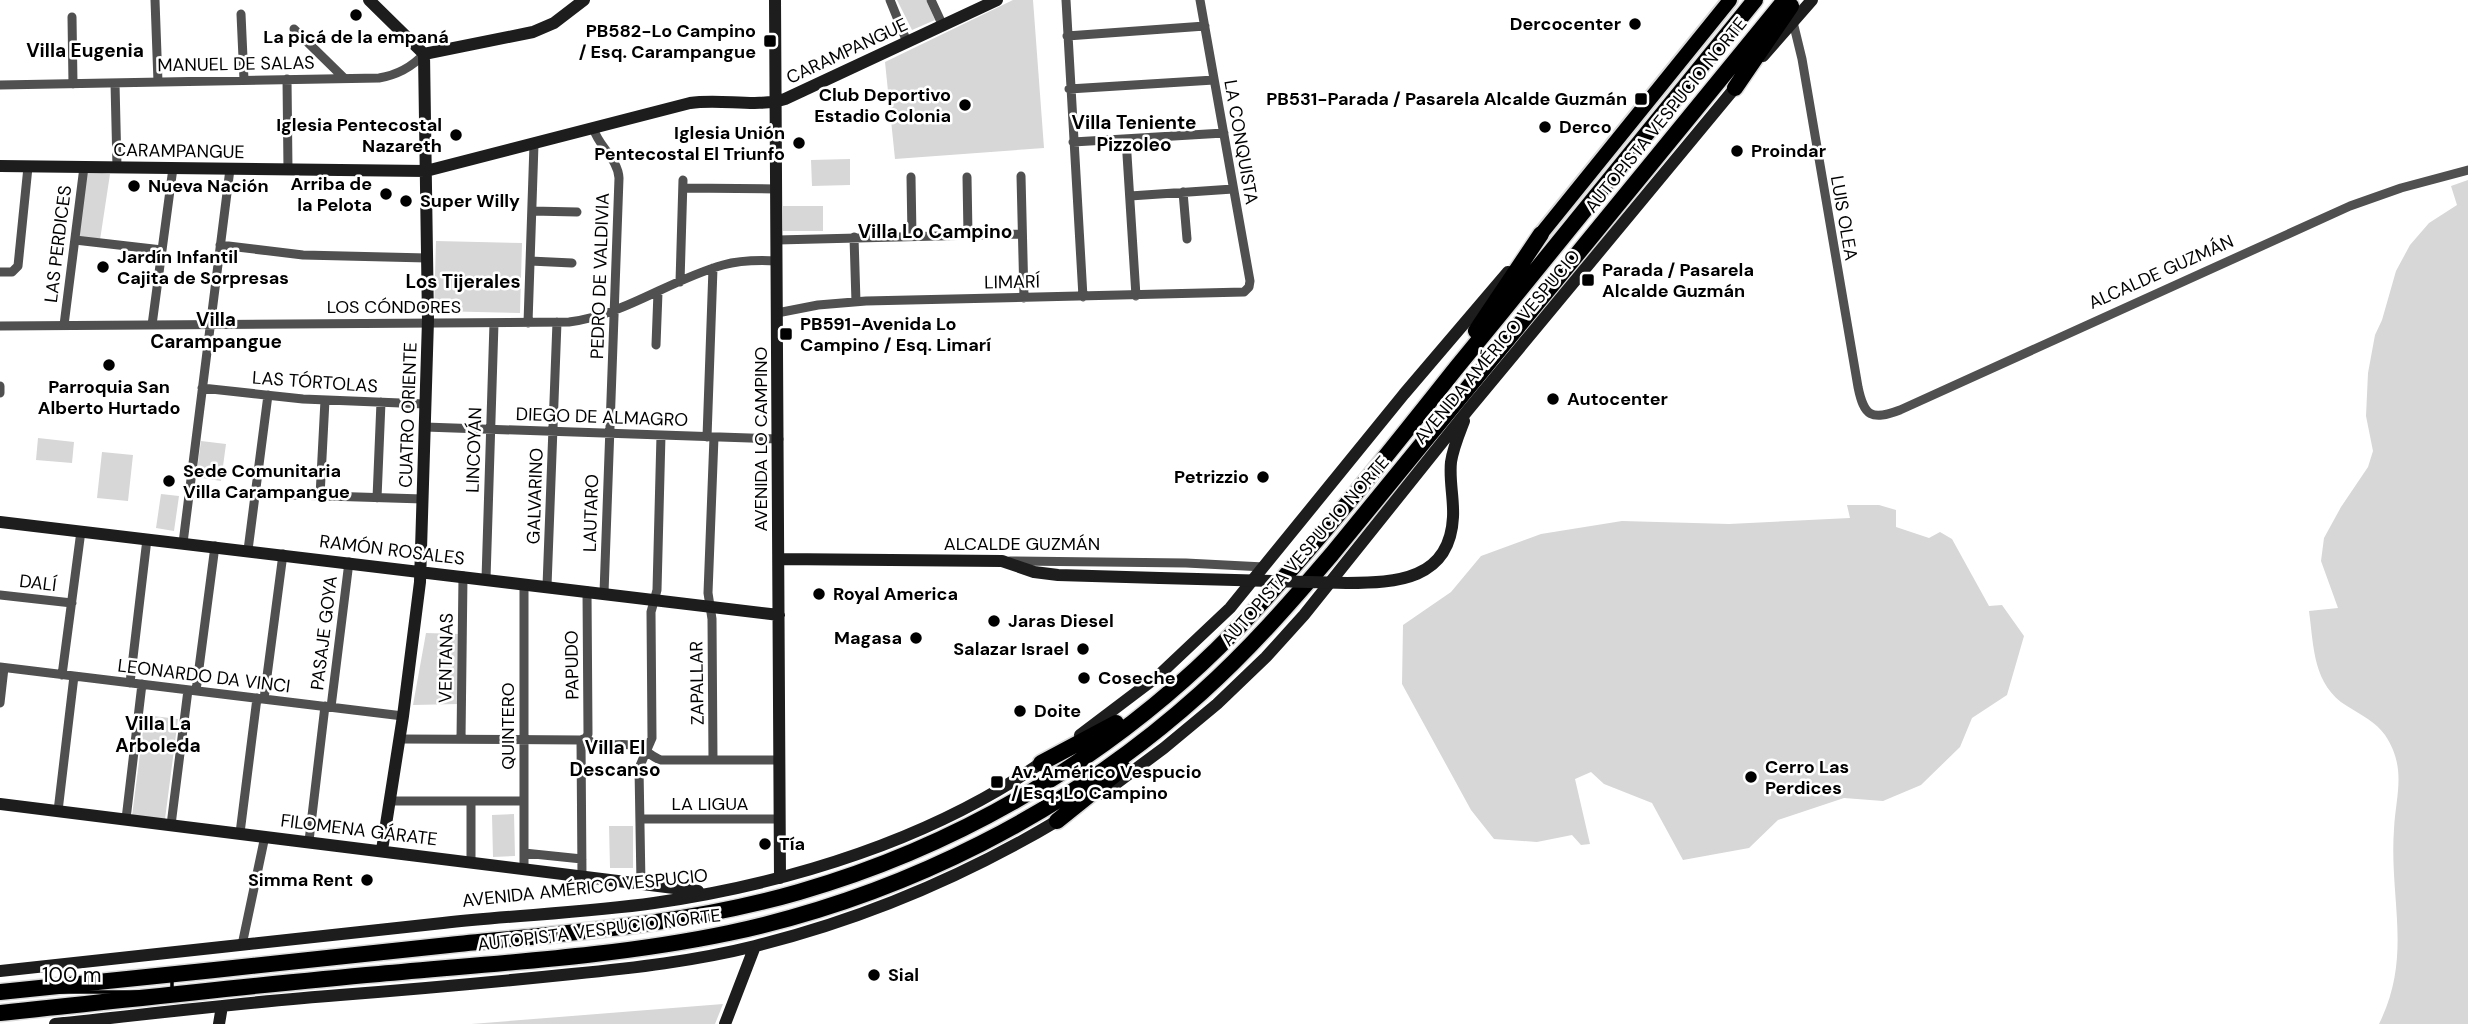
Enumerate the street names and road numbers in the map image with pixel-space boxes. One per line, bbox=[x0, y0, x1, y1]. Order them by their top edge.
street label: CARAMPANGUE bbox=[782, 12, 912, 90]
street label: AUTOPISTA VESPUCIO NORTE bbox=[1580, 12, 1752, 218]
street label: MANUEL DE SALAS bbox=[157, 51, 315, 77]
street label: LA CONQUISTA bbox=[1218, 78, 1264, 206]
street label: CARAMPANGUE bbox=[113, 138, 245, 164]
street label: LUIS OLEA bbox=[1825, 174, 1863, 262]
street label: LAS PERDICES bbox=[39, 184, 77, 304]
street label: PEDRO DE VALDIVIA bbox=[585, 192, 615, 360]
street label: ALCALDE GUZMÁN bbox=[2085, 229, 2237, 315]
street label: AVENIDA AMÉRICO VESPUCIO bbox=[1408, 245, 1586, 449]
street label: LIMARÍ bbox=[984, 270, 1041, 294]
street label: LOS CÓNDORES bbox=[327, 295, 461, 319]
street label: CUATRO ORIENTE bbox=[393, 342, 423, 488]
street label: AVENIDA LO CAMPINO bbox=[749, 346, 773, 532]
street label: LAS TÓRTOLAS bbox=[251, 366, 379, 398]
street label: DIEGO DE ALMAGRO bbox=[515, 402, 689, 432]
street label: LINCOYÁN bbox=[461, 407, 487, 493]
street label: GALVARINO bbox=[521, 447, 549, 545]
street label: AUTOPISTA VESPUCIO NORTE bbox=[1216, 451, 1394, 651]
street label: LAUTARO bbox=[578, 474, 604, 552]
street label: RAMÓN ROSALES bbox=[318, 529, 466, 571]
street label: ALCALDE GUZMÁN bbox=[944, 532, 1100, 556]
street label: DALÍ bbox=[18, 569, 59, 597]
street label: PASAJE GOYA bbox=[305, 574, 343, 692]
street label: VENTANAS bbox=[433, 613, 459, 703]
street label: PAPUDO bbox=[559, 630, 585, 700]
street label: ZAPALLAR bbox=[684, 641, 710, 725]
street label: LEONARDO DA VINCI bbox=[116, 653, 292, 699]
street label: QUINTERO bbox=[496, 682, 520, 770]
street label: LA LIGUA bbox=[672, 792, 748, 816]
street label: FILOMENA GÁRATE bbox=[279, 808, 439, 852]
street label: AVENIDA AMÉRICO VESPUCIO bbox=[461, 863, 709, 913]
street label: AUTOPISTA VESPUCIO NORTE bbox=[476, 903, 722, 957]

